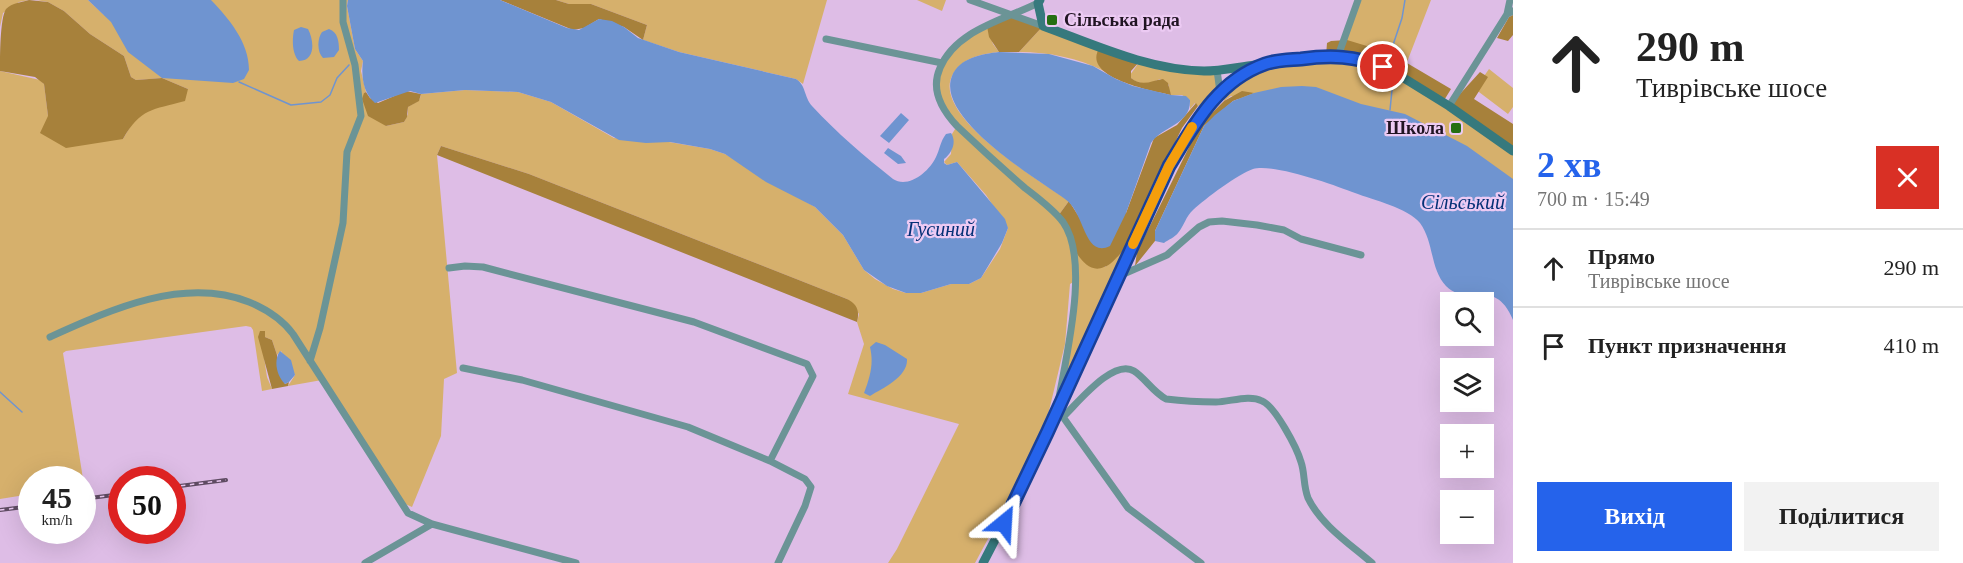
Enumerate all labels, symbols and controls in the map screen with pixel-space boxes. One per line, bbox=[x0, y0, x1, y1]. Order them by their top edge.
place label: Сільська рада bbox=[1064, 10, 1180, 30]
marker: Сільська рада bbox=[1045, 13, 1059, 27]
icon: ahead bbox=[1537, 24, 1615, 102]
text: 290 m bbox=[1636, 24, 1745, 70]
pin bbox=[1357, 41, 1408, 92]
icon: arrive bbox=[1366, 50, 1399, 83]
text: Тиврівське шосе bbox=[1636, 73, 1827, 103]
place label: Школа bbox=[1386, 118, 1444, 138]
marker: Школа bbox=[1449, 121, 1463, 135]
text: 2 хв bbox=[1537, 145, 1601, 185]
button: close bbox=[1876, 146, 1939, 209]
text: 700 m · 15:49 bbox=[1537, 188, 1650, 210]
water label: Сільський bbox=[1421, 191, 1505, 213]
water label: Гусиний bbox=[906, 218, 975, 241]
text: Прямо bbox=[1588, 244, 1655, 269]
icon: ahead bbox=[1537, 252, 1570, 285]
text: 290 m bbox=[1883, 255, 1939, 280]
text: Тиврівське шосе bbox=[1588, 270, 1730, 292]
map controls bbox=[1440, 292, 1494, 544]
button: search bbox=[1440, 292, 1494, 346]
icon: arrive bbox=[1537, 330, 1570, 363]
text: Пункт призначення bbox=[1588, 333, 1786, 358]
text: 410 m bbox=[1883, 333, 1939, 358]
button: layers bbox=[1440, 358, 1494, 412]
button: + bbox=[1440, 424, 1494, 478]
speed limit sign: 50 bbox=[108, 466, 186, 544]
text: 45 bbox=[42, 481, 72, 514]
button: Вихід bbox=[1537, 482, 1732, 551]
button: Поділитися bbox=[1744, 482, 1939, 551]
button: − bbox=[1440, 490, 1494, 544]
position arrow bbox=[972, 491, 1036, 555]
text: km/h bbox=[42, 512, 72, 528]

